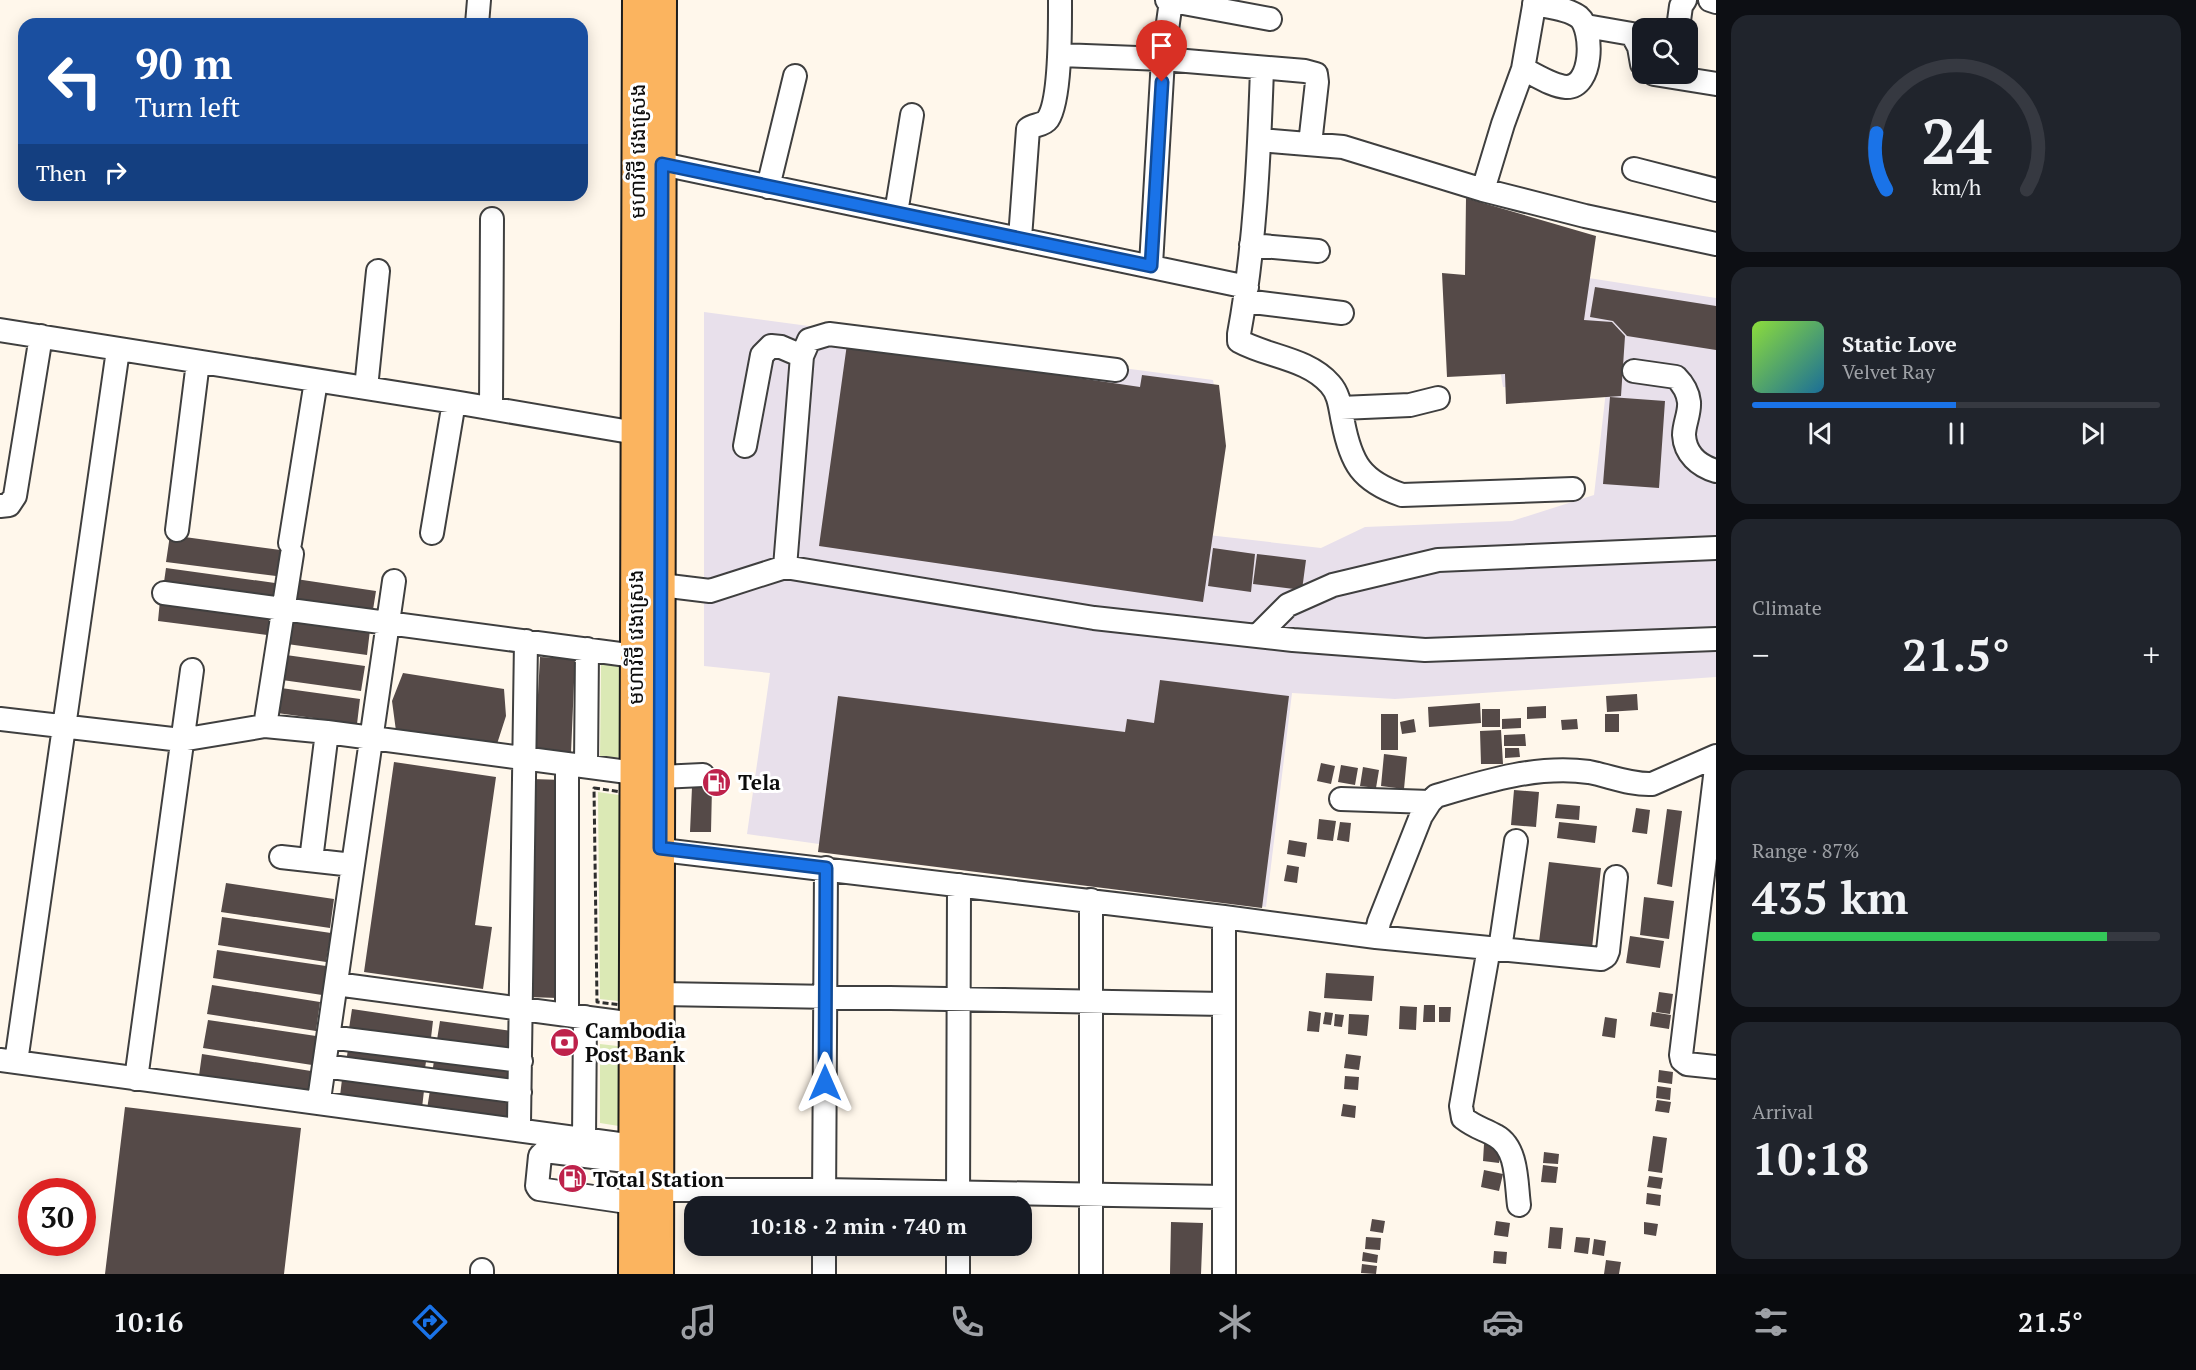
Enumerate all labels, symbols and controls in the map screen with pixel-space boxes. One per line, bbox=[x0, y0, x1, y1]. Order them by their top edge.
map controls bbox=[1632, 18, 1698, 84]
button: search bbox=[1632, 18, 1698, 84]
pin bbox=[1136, 20, 1187, 82]
icon: arrive bbox=[1145, 29, 1178, 62]
text: 90 m bbox=[135, 35, 233, 91]
icon: left bbox=[36, 42, 114, 120]
street label: មហាវិថី វេងស្រេង bbox=[623, 83, 651, 219]
text: Turn left bbox=[135, 89, 240, 125]
text: 24 bbox=[1921, 100, 1991, 183]
icon: right bbox=[99, 156, 132, 189]
text: Then bbox=[36, 158, 87, 187]
text: km/h bbox=[1931, 174, 1981, 202]
text: Static Love bbox=[1842, 329, 1957, 358]
text: Velvet Ray bbox=[1842, 358, 1935, 385]
icon: previous bbox=[1804, 417, 1837, 450]
icon: pause bbox=[1940, 417, 1973, 450]
icon: next bbox=[2076, 417, 2109, 450]
street label: មហាវិថី វេងស្រេង bbox=[621, 569, 649, 705]
text: Climate bbox=[1752, 594, 1822, 621]
text: 21.5° bbox=[1902, 624, 2010, 684]
text: − bbox=[1752, 633, 1770, 676]
text: + bbox=[2142, 633, 2160, 676]
fuel station icon: Tela bbox=[701, 766, 733, 798]
place label: Tela bbox=[738, 768, 781, 796]
text: Range · 87% bbox=[1752, 837, 1859, 864]
text: 435 km bbox=[1752, 867, 1908, 927]
place label: Cambodia Post Bank bbox=[585, 1016, 686, 1068]
bank icon: Cambodia Post Bank bbox=[548, 1026, 580, 1058]
position arrow bbox=[793, 1051, 857, 1115]
text: Arrival bbox=[1752, 1098, 1813, 1125]
text: 10:18 bbox=[1752, 1128, 1869, 1188]
fuel station icon: Total Station bbox=[556, 1163, 588, 1195]
place label: Total Station bbox=[593, 1165, 725, 1193]
speed limit sign: 30 bbox=[18, 1178, 96, 1256]
text: 10:18 · 2 min · 740 m bbox=[749, 1211, 967, 1240]
icon: directions bbox=[409, 1301, 451, 1343]
icon: music bbox=[678, 1301, 720, 1343]
icon: phone bbox=[946, 1301, 988, 1343]
icon: climate bbox=[1214, 1301, 1256, 1343]
icon: car bbox=[1482, 1301, 1524, 1343]
icon: filters bbox=[1750, 1301, 1792, 1343]
text: 10:16 bbox=[113, 1304, 183, 1340]
text: 21.5° bbox=[2018, 1304, 2083, 1340]

